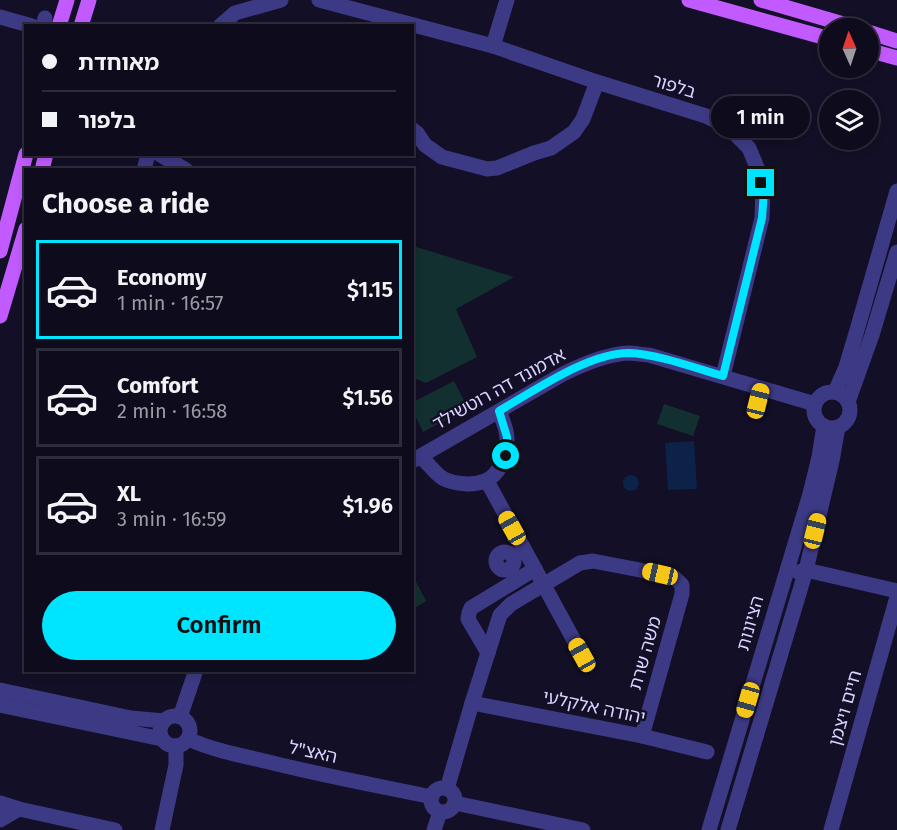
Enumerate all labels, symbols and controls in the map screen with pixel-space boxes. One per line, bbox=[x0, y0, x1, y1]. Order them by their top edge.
north arrow bbox=[819, 18, 879, 78]
map controls bbox=[819, 18, 879, 150]
text: מאוחדת bbox=[78, 49, 159, 76]
street label: בלפור bbox=[649, 69, 699, 103]
button: layers bbox=[819, 90, 879, 150]
callout: 1 min bbox=[712, 96, 810, 138]
text: 1 min bbox=[736, 105, 785, 129]
text: בלפור bbox=[78, 107, 136, 134]
route end bbox=[747, 169, 774, 196]
text: Choose a ride bbox=[42, 188, 209, 220]
icon: car bbox=[45, 263, 99, 317]
text: Economy bbox=[117, 264, 206, 291]
text: $1.15 bbox=[347, 276, 393, 303]
text: 1 min · 16:57 bbox=[117, 291, 223, 315]
street label: אדמונד דה רוטשילד bbox=[429, 343, 569, 435]
icon: car bbox=[45, 371, 99, 425]
text: Comfort bbox=[117, 372, 198, 399]
car bbox=[745, 381, 771, 421]
text: $1.56 bbox=[342, 384, 393, 411]
text: 2 min · 16:58 bbox=[117, 399, 227, 423]
route start bbox=[492, 442, 519, 469]
icon: car bbox=[45, 479, 99, 533]
text: XL bbox=[117, 480, 141, 507]
text: $1.96 bbox=[343, 492, 393, 519]
text: 3 min · 16:59 bbox=[117, 507, 227, 531]
car bbox=[495, 508, 529, 548]
car bbox=[802, 511, 828, 551]
car bbox=[640, 561, 680, 587]
button: Confirm bbox=[42, 591, 396, 660]
street label: הציונות bbox=[732, 593, 768, 653]
street label: משה שרת bbox=[624, 614, 666, 692]
car bbox=[565, 635, 599, 675]
street label: חיים ויצמן bbox=[824, 668, 866, 748]
car bbox=[734, 680, 762, 720]
street label: יהודה אלקלעי bbox=[541, 685, 647, 729]
street label: האצ"ל bbox=[287, 736, 339, 768]

